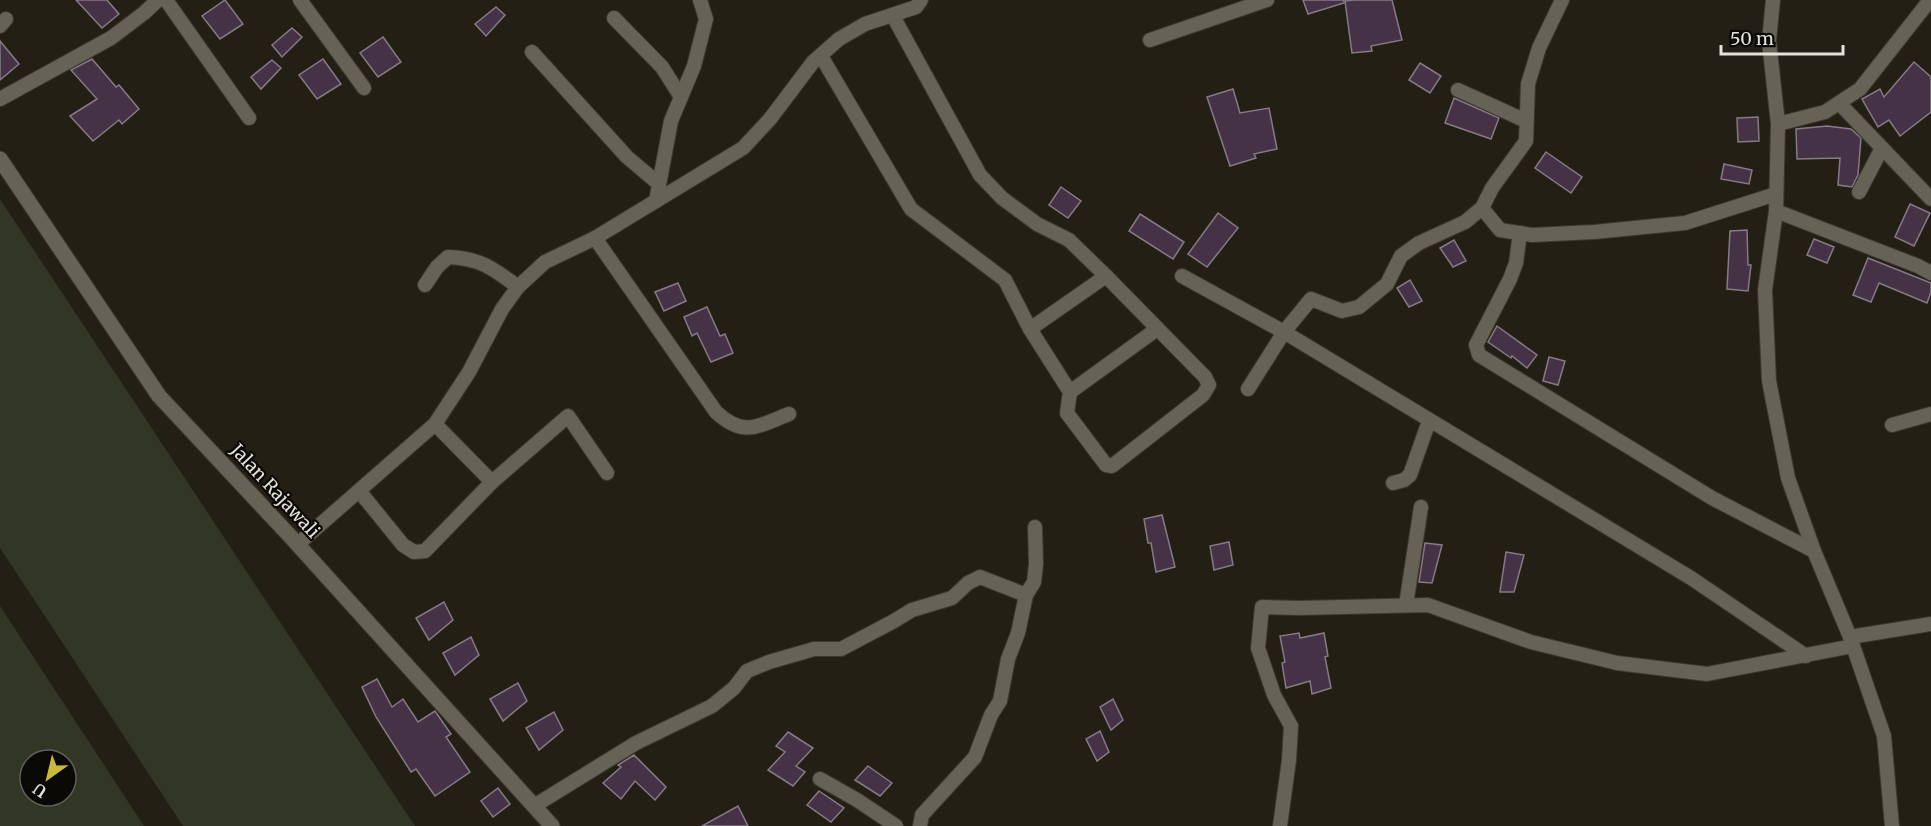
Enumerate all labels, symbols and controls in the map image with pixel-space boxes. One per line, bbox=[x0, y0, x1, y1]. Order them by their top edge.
scale bar bbox=[1721, 18, 1842, 56]
text: 50 m bbox=[1730, 27, 1774, 50]
street label: Jalan Rajawali bbox=[225, 438, 325, 543]
north arrow bbox=[18, 748, 78, 808]
text: U bbox=[29, 779, 50, 802]

